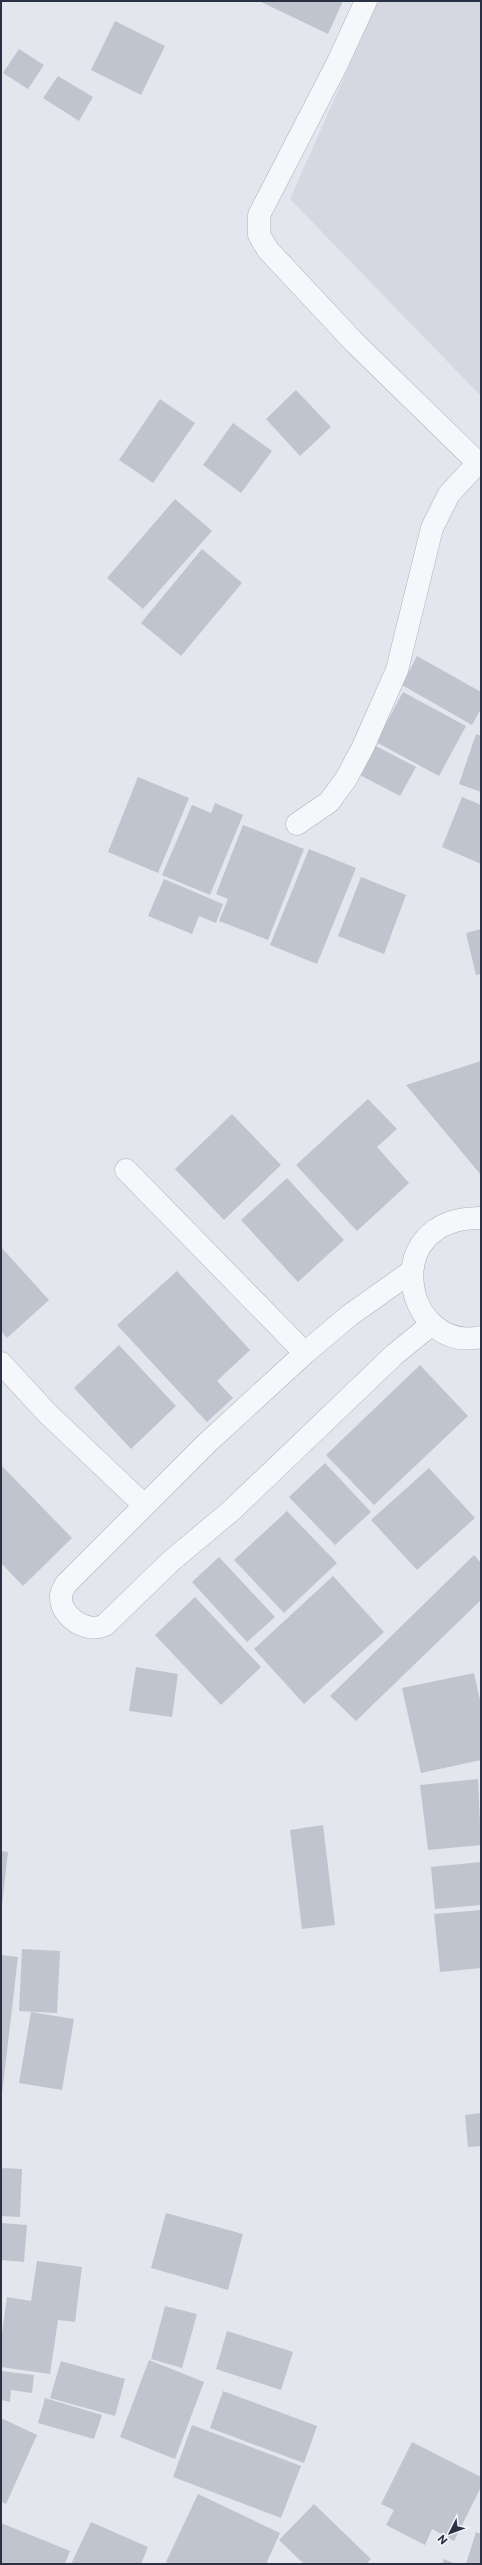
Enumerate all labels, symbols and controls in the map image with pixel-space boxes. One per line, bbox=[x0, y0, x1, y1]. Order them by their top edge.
north arrow bbox=[430, 2513, 470, 2553]
text: N bbox=[435, 2533, 450, 2547]

